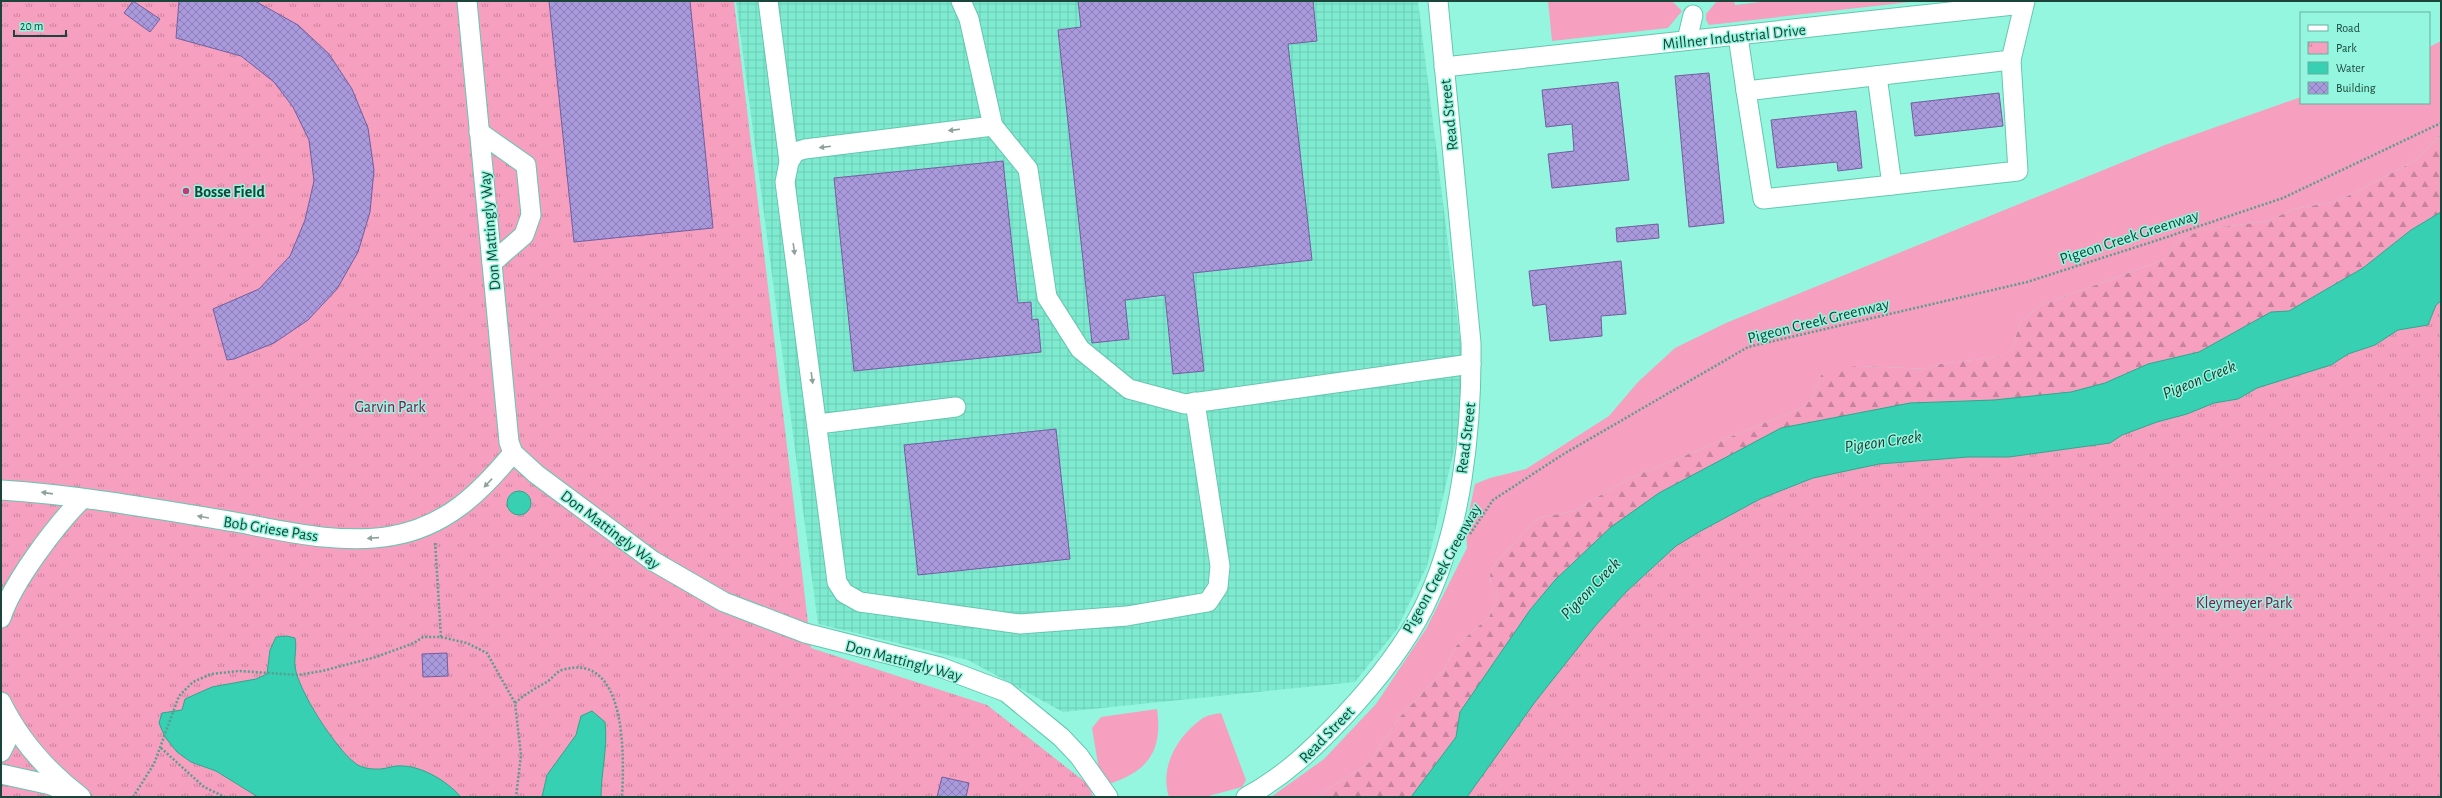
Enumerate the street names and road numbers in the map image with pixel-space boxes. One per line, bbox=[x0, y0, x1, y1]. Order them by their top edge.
street label: Millner Industrial Drive bbox=[1662, 22, 1807, 52]
street label: Read Street bbox=[1437, 78, 1461, 151]
street label: Don Mattingly Way bbox=[477, 170, 504, 291]
street label: Pigeon Creek Greenway bbox=[2058, 207, 2201, 268]
street label: Pigeon Creek Greenway bbox=[1746, 296, 1891, 347]
street label: Read Street bbox=[1454, 402, 1478, 475]
street label: Don Mattingly Way bbox=[557, 487, 663, 573]
street label: Pigeon Creek Greenway bbox=[1400, 501, 1485, 636]
street label: Bob Griese Pass bbox=[222, 514, 320, 544]
street label: Don Mattingly Way bbox=[844, 638, 964, 685]
street label: Read Street bbox=[1296, 703, 1357, 766]

